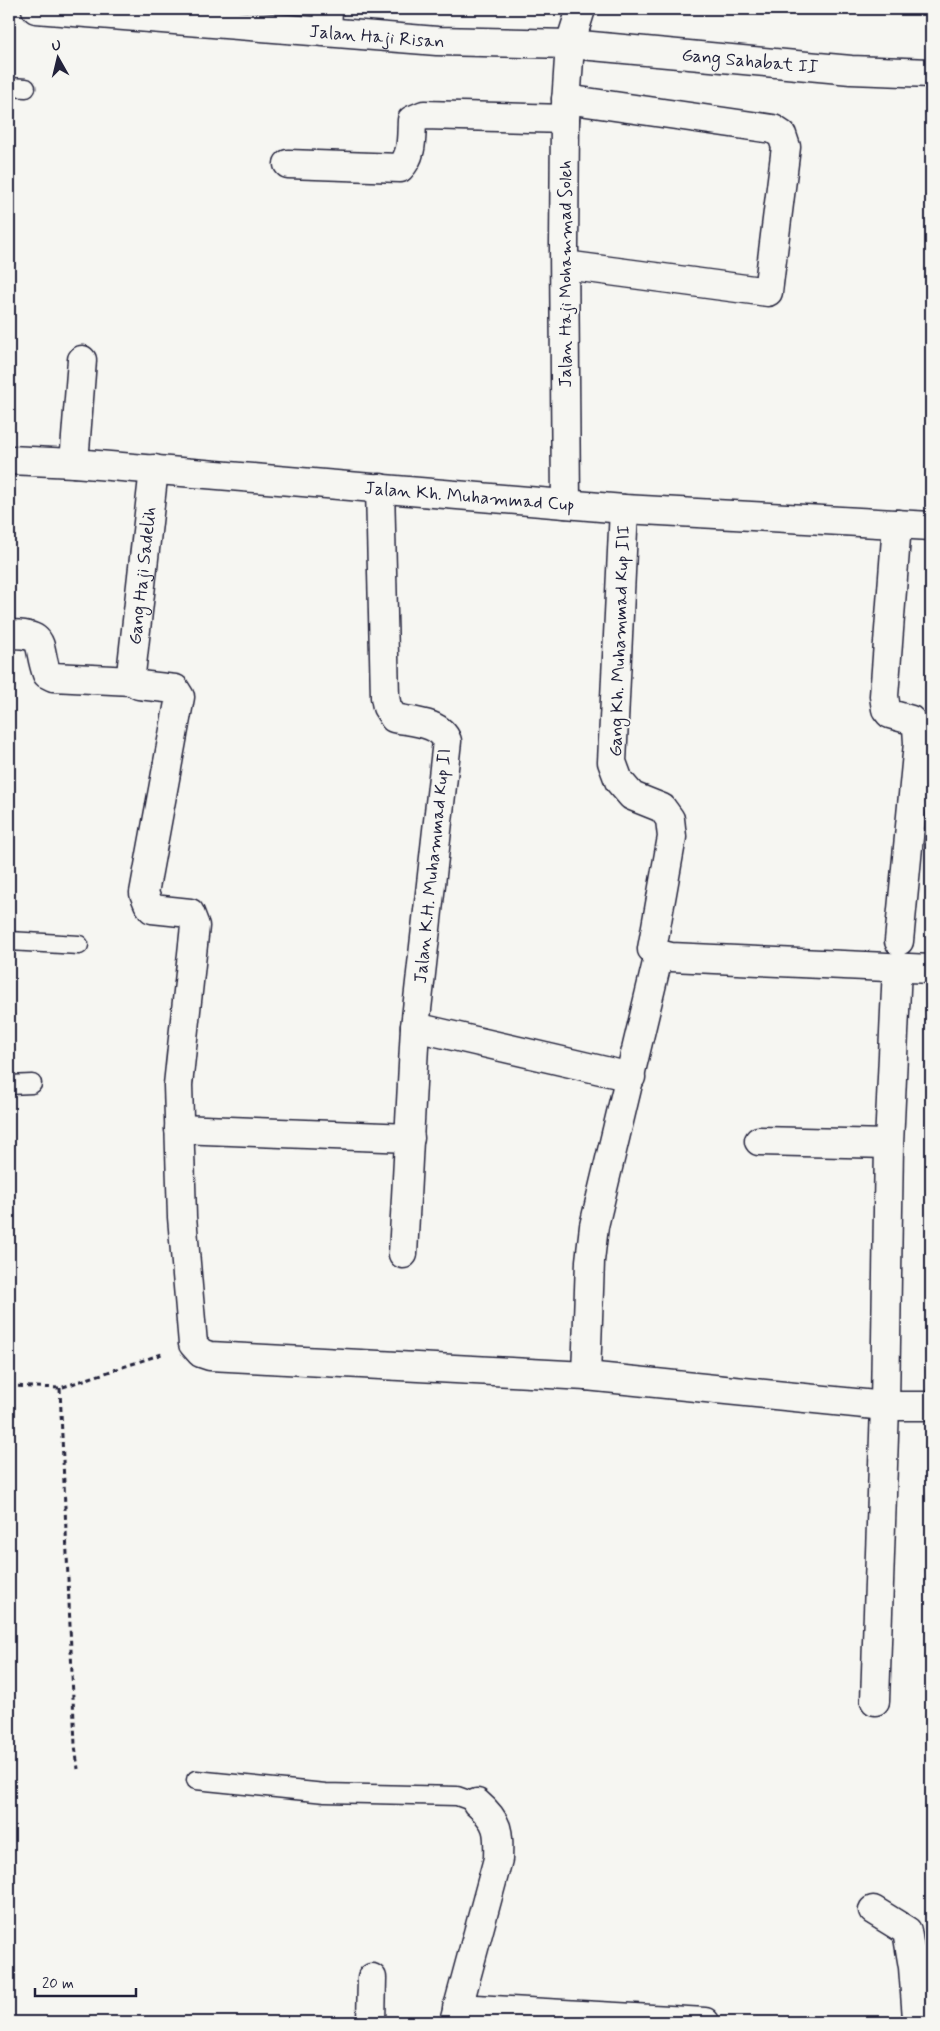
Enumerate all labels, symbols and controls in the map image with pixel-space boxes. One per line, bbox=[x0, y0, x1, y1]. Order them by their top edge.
street label: Jalan Haji Risan bbox=[308, 20, 445, 54]
north arrow bbox=[32, 32, 82, 82]
text: U bbox=[51, 37, 62, 56]
street label: Gang Sahabat II bbox=[681, 43, 819, 80]
street label: Jalan Haji Mohammad Soleh bbox=[554, 160, 578, 388]
street label: Jalan Kh. Muhammad Cup bbox=[364, 476, 575, 518]
street label: Gang Haji Sadelih bbox=[123, 505, 163, 646]
street label: Gang Kh. Muhammad Kup III bbox=[604, 525, 637, 757]
street label: Jalan K.H. Muhammad Kup II bbox=[409, 747, 457, 985]
scale bar bbox=[35, 1966, 136, 1998]
text: 20 m bbox=[42, 1974, 74, 1994]

